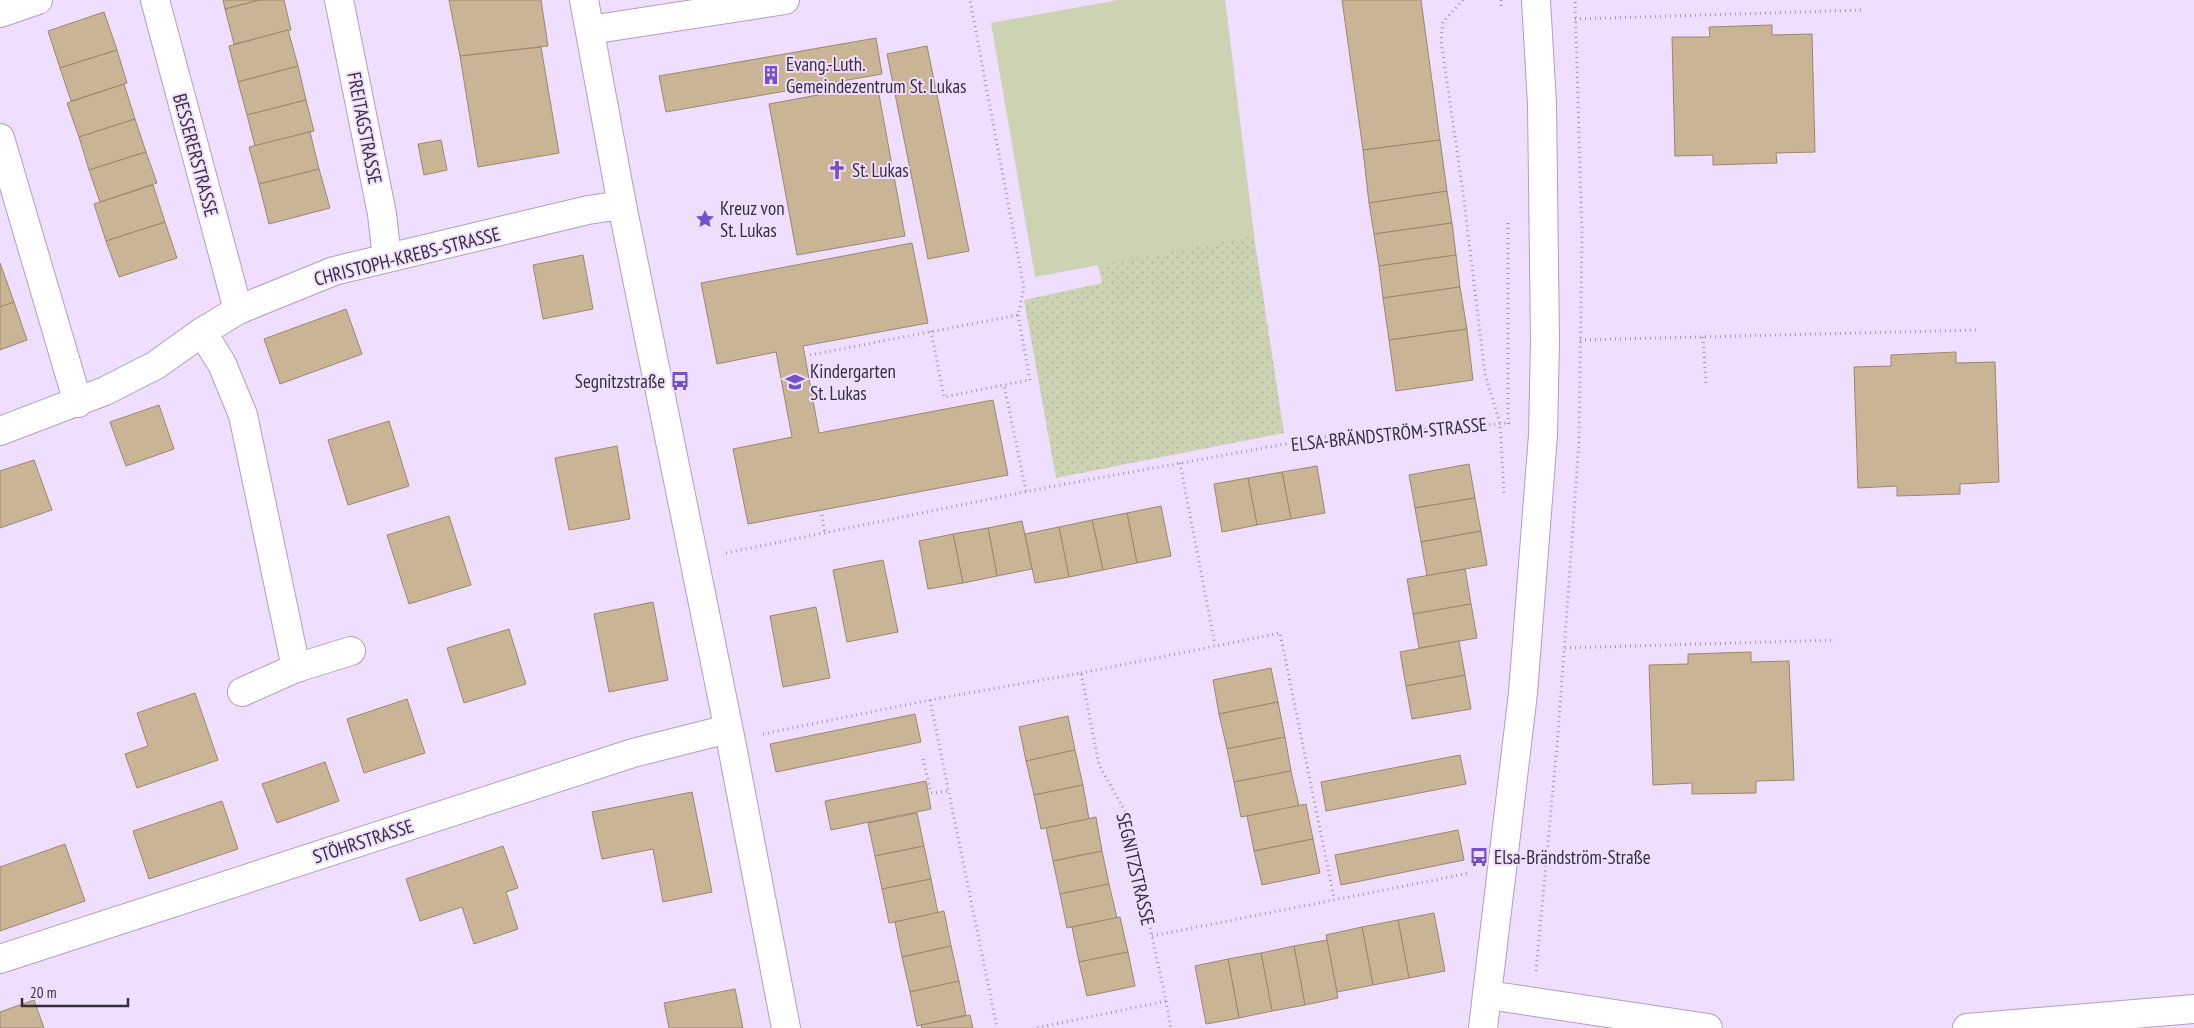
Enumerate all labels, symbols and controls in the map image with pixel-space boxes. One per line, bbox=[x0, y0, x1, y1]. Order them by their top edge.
place label: Evang.-Luth. Gemeindezentrum St. Lukas bbox=[786, 52, 966, 98]
building icon: Evang.-Luth. Gemeindezentrum St. Lukas bbox=[760, 64, 782, 86]
street label: FREITAGSTRASSE bbox=[342, 70, 388, 186]
street label: BESSERERSTRASSE bbox=[168, 91, 224, 219]
place label: St. Lukas bbox=[852, 158, 909, 182]
church icon: St. Lukas bbox=[826, 159, 848, 181]
place label: Kreuz von St. Lukas bbox=[720, 196, 785, 242]
place icon: Kreuz von St. Lukas bbox=[694, 208, 716, 230]
street label: CHRISTOPH-KREBS-STRASSE bbox=[311, 221, 503, 291]
place label: Kindergarten St. Lukas bbox=[810, 359, 896, 405]
place label: Segnitzstraße bbox=[575, 369, 665, 393]
bus stop icon: Segnitzstraße bbox=[669, 370, 691, 392]
school or university icon: Kindergarten St. Lukas bbox=[784, 371, 806, 393]
street label: ELSA-BRÄNDSTRÖM-STRASSE bbox=[1290, 412, 1488, 456]
street label: SEGNITZSTRASSE bbox=[1111, 810, 1161, 928]
street label: STÖHRSTRASSE bbox=[310, 813, 416, 869]
place label: Elsa-Brändström-Straße bbox=[1494, 845, 1651, 869]
bus stop icon: Elsa-Brändström-Straße bbox=[1468, 846, 1490, 868]
scale bar bbox=[22, 976, 129, 1008]
text: 20 m bbox=[30, 983, 56, 1002]

